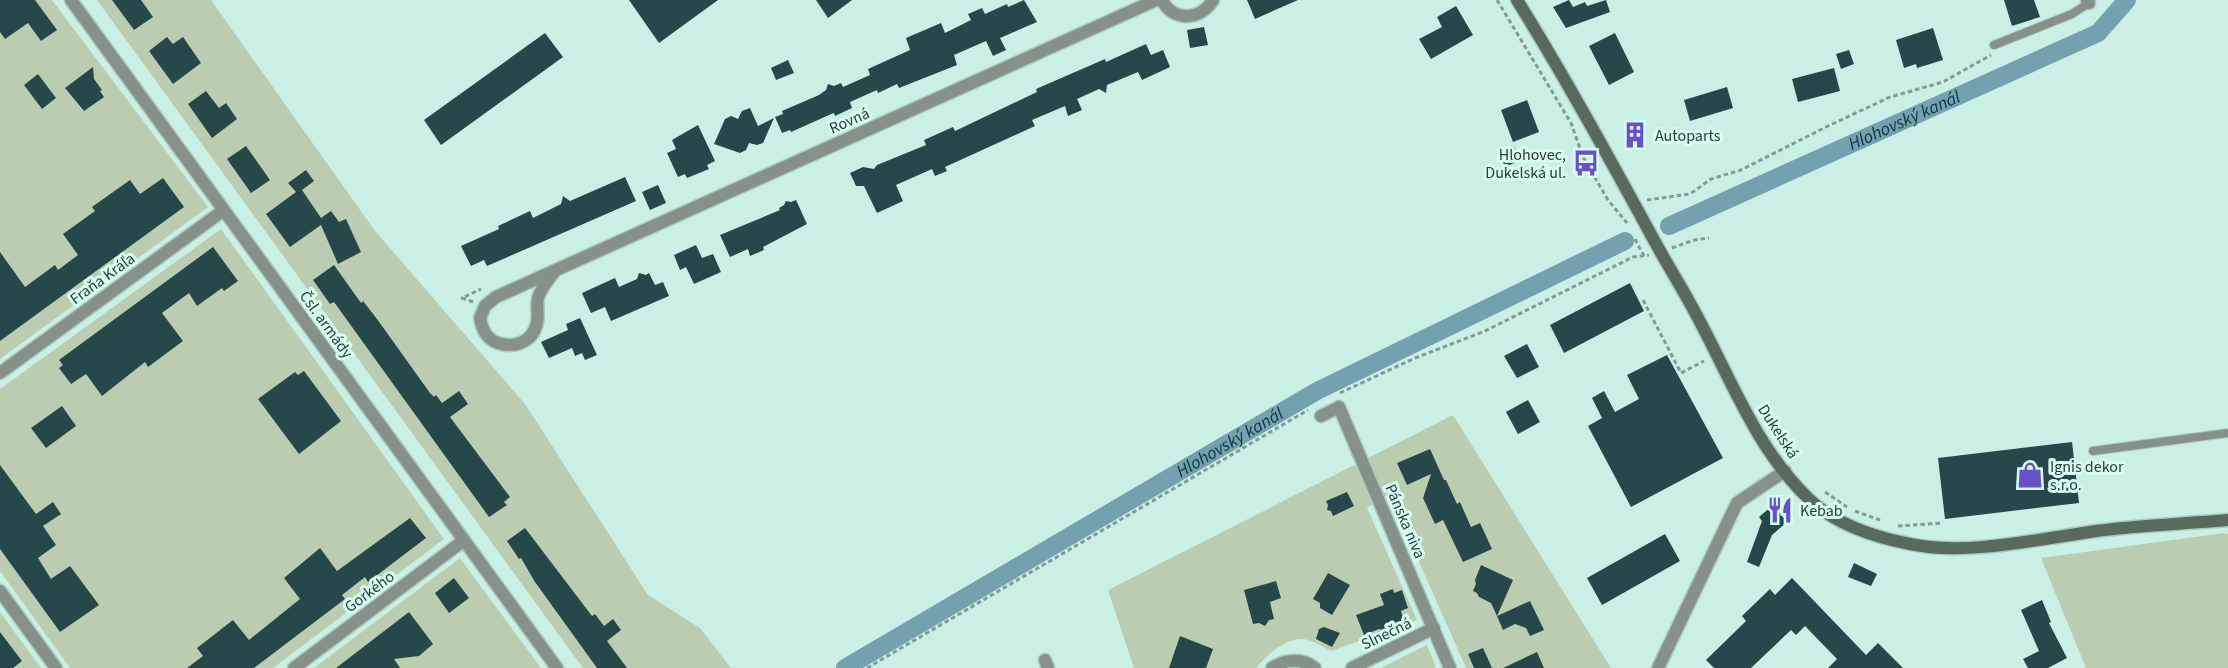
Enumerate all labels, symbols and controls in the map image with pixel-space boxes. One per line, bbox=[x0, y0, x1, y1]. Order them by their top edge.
water label: Hlohovský kanál bbox=[1844, 84, 1965, 157]
street label: Rovná bbox=[826, 102, 873, 139]
building icon: Autoparts bbox=[1620, 120, 1650, 150]
place label: Autoparts bbox=[1655, 125, 1721, 147]
place label: Hlohovec, Dukelská ul. bbox=[1485, 144, 1566, 184]
bus stop icon: Hlohovec, Dukelská ul. bbox=[1571, 148, 1601, 178]
street label: Fraňa Kráľa bbox=[66, 248, 140, 310]
street label: Čsl. armády bbox=[294, 286, 358, 363]
street label: Dukelská bbox=[1752, 400, 1804, 463]
water label: Hlohovský kanál bbox=[1172, 401, 1289, 484]
place label: Ignis dekor s.r.o. bbox=[2050, 456, 2124, 496]
shop icon: Ignis dekor s.r.o. bbox=[2015, 460, 2045, 490]
street label: Pánska niva bbox=[1380, 481, 1431, 562]
restaurant icon: Kebab bbox=[1765, 495, 1795, 525]
place label: Kebab bbox=[1800, 500, 1843, 522]
street label: Gorkého bbox=[340, 566, 399, 618]
street label: Slnečná bbox=[1358, 612, 1415, 655]

